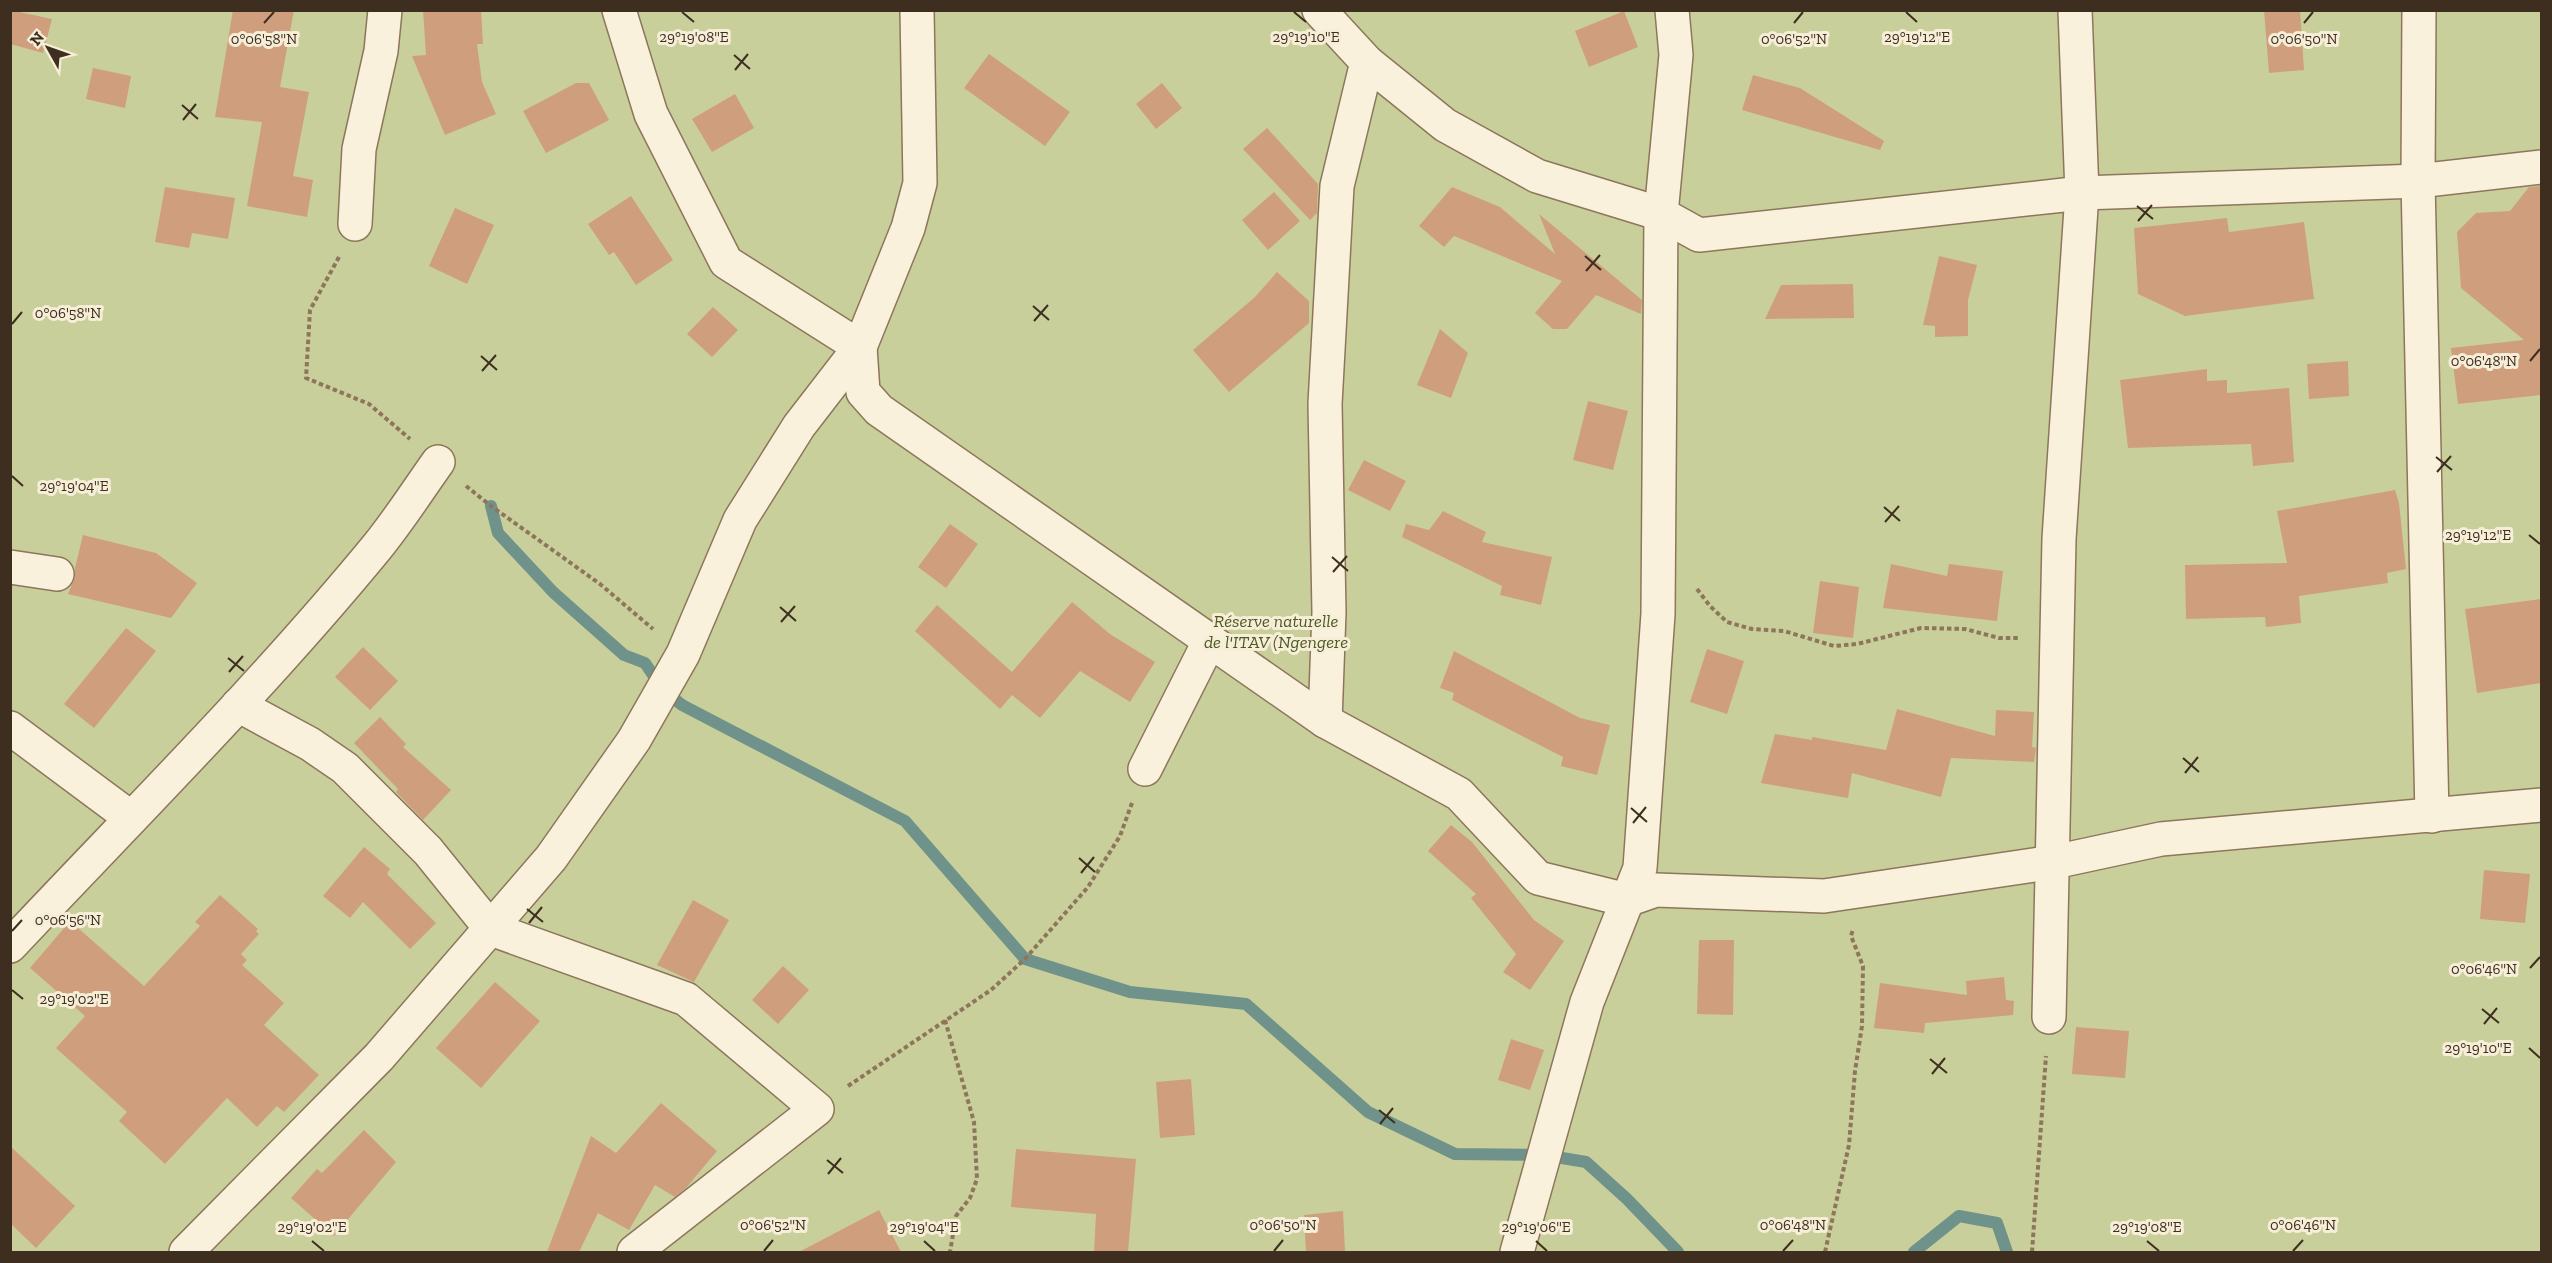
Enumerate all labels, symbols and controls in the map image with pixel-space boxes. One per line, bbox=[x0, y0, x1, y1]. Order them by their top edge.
north arrow bbox=[18, 18, 78, 78]
text: N bbox=[26, 28, 48, 49]
text: 29°19'08"E bbox=[659, 28, 729, 46]
text: 29°19'10"E bbox=[1272, 28, 1340, 46]
text: 29°19'12"E bbox=[1884, 28, 1950, 46]
text: 0°06'58"N bbox=[231, 30, 297, 48]
text: 0°06'52"N bbox=[1761, 30, 1827, 48]
text: 0°06'50"N bbox=[2270, 30, 2338, 48]
text: 0°06'58"N bbox=[35, 304, 101, 322]
text: 0°06'48"N bbox=[2451, 352, 2517, 370]
text: 29°19'04"E bbox=[39, 477, 109, 495]
text: 29°19'12"E bbox=[2445, 526, 2511, 544]
park label: Réserve naturelle de l'ITAV (Ngengere bbox=[1204, 610, 1348, 653]
text: 0°06'56"N bbox=[35, 911, 101, 929]
text: 0°06'46"N bbox=[2451, 960, 2517, 978]
text: 29°19'02"E bbox=[40, 990, 109, 1008]
text: 29°19'10"E bbox=[2444, 1039, 2512, 1057]
text: 0°06'52"N bbox=[740, 1216, 806, 1234]
text: 0°06'50"N bbox=[1249, 1216, 1317, 1234]
text: 0°06'48"N bbox=[1760, 1216, 1826, 1234]
text: 0°06'46"N bbox=[2270, 1216, 2336, 1234]
text: 29°19'02"E bbox=[278, 1218, 347, 1236]
text: 29°19'04"E bbox=[889, 1218, 959, 1236]
text: 29°19'06"E bbox=[1501, 1218, 1571, 1236]
text: 29°19'08"E bbox=[2112, 1218, 2182, 1236]

